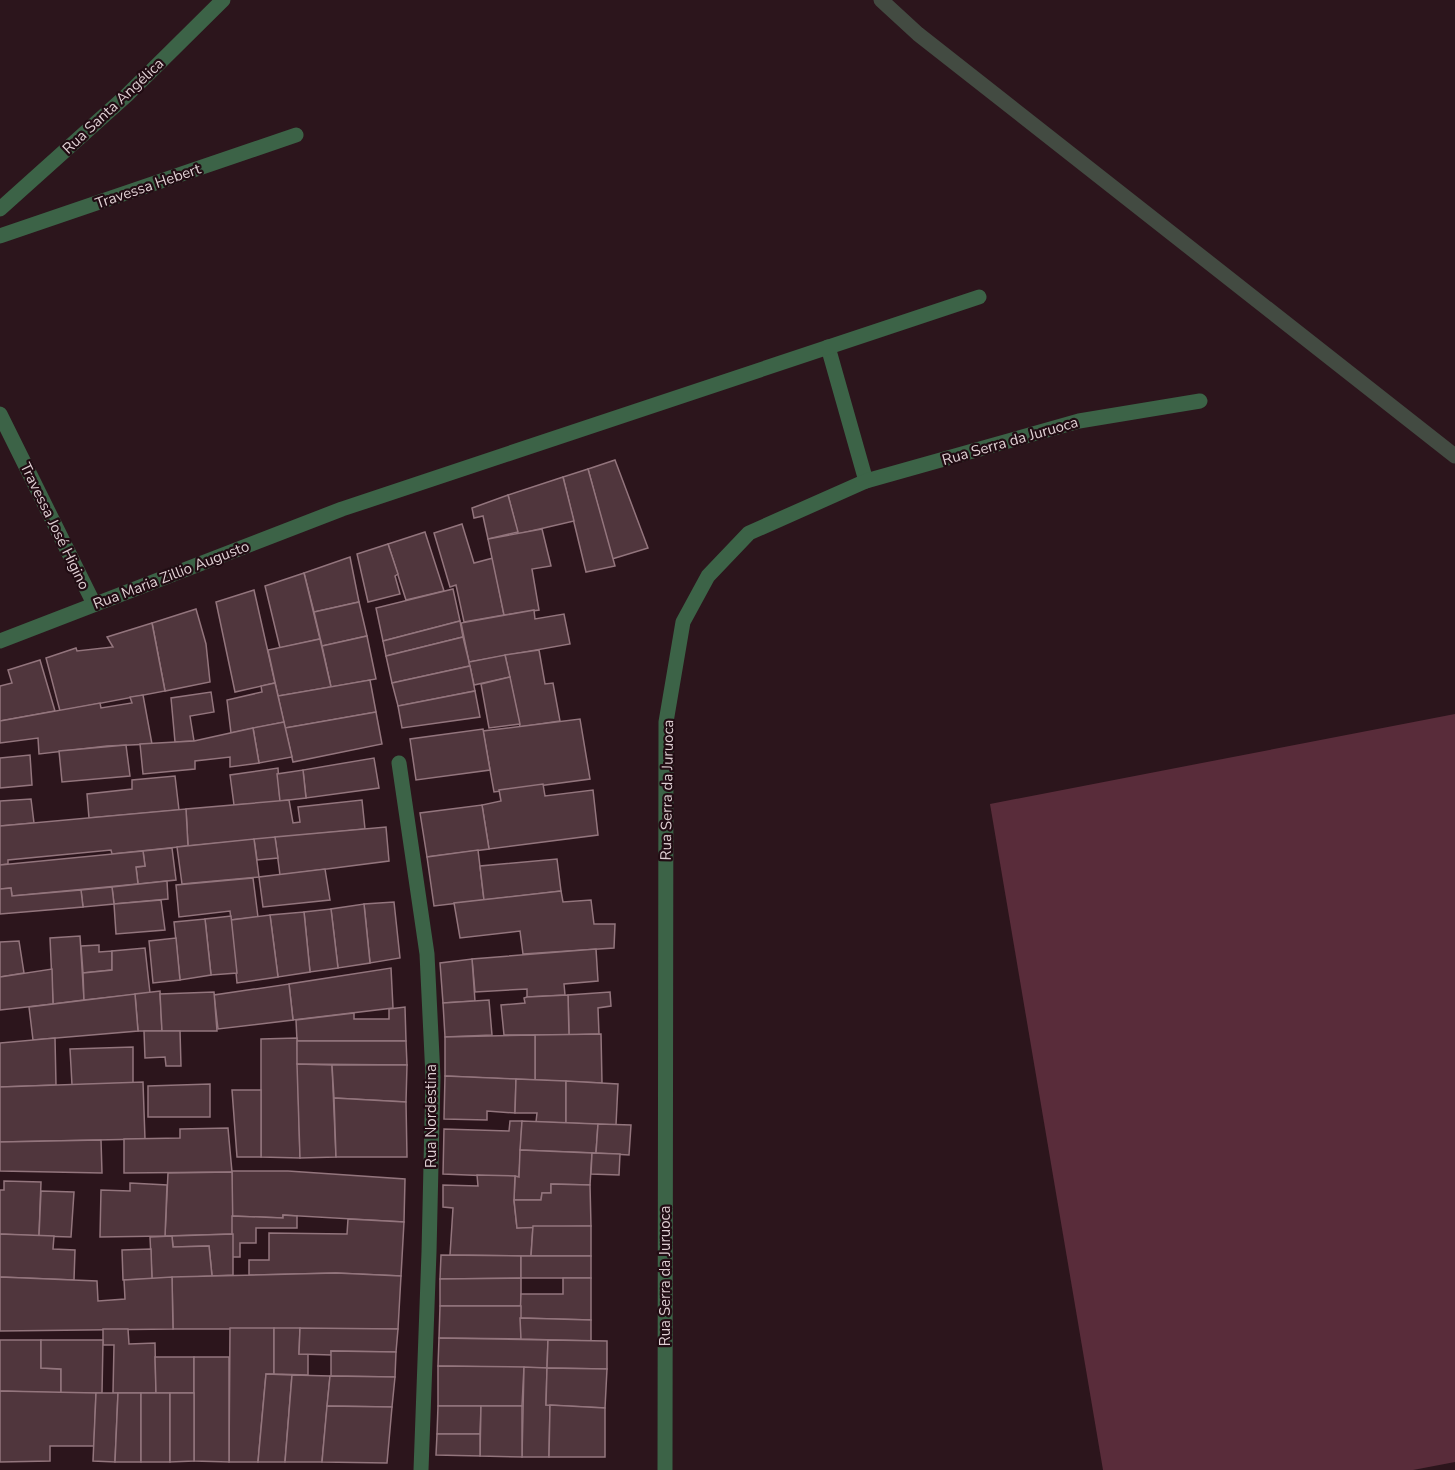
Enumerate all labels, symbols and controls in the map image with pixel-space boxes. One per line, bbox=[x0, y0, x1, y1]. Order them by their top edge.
street label: Rua Santa Angélica bbox=[58, 54, 168, 158]
street label: Travessa Hebert bbox=[93, 158, 204, 213]
street label: Rua Serra da Juruoca bbox=[940, 412, 1080, 470]
street label: Travessa José Higino bbox=[16, 459, 94, 593]
street label: Rua Maria Zillio Augusto bbox=[90, 536, 252, 614]
street label: Rua Serra da Juruoca bbox=[656, 719, 678, 861]
street label: Rua Nordestina bbox=[421, 1064, 441, 1168]
street label: Rua Serra da Juruoca bbox=[655, 1206, 675, 1346]

